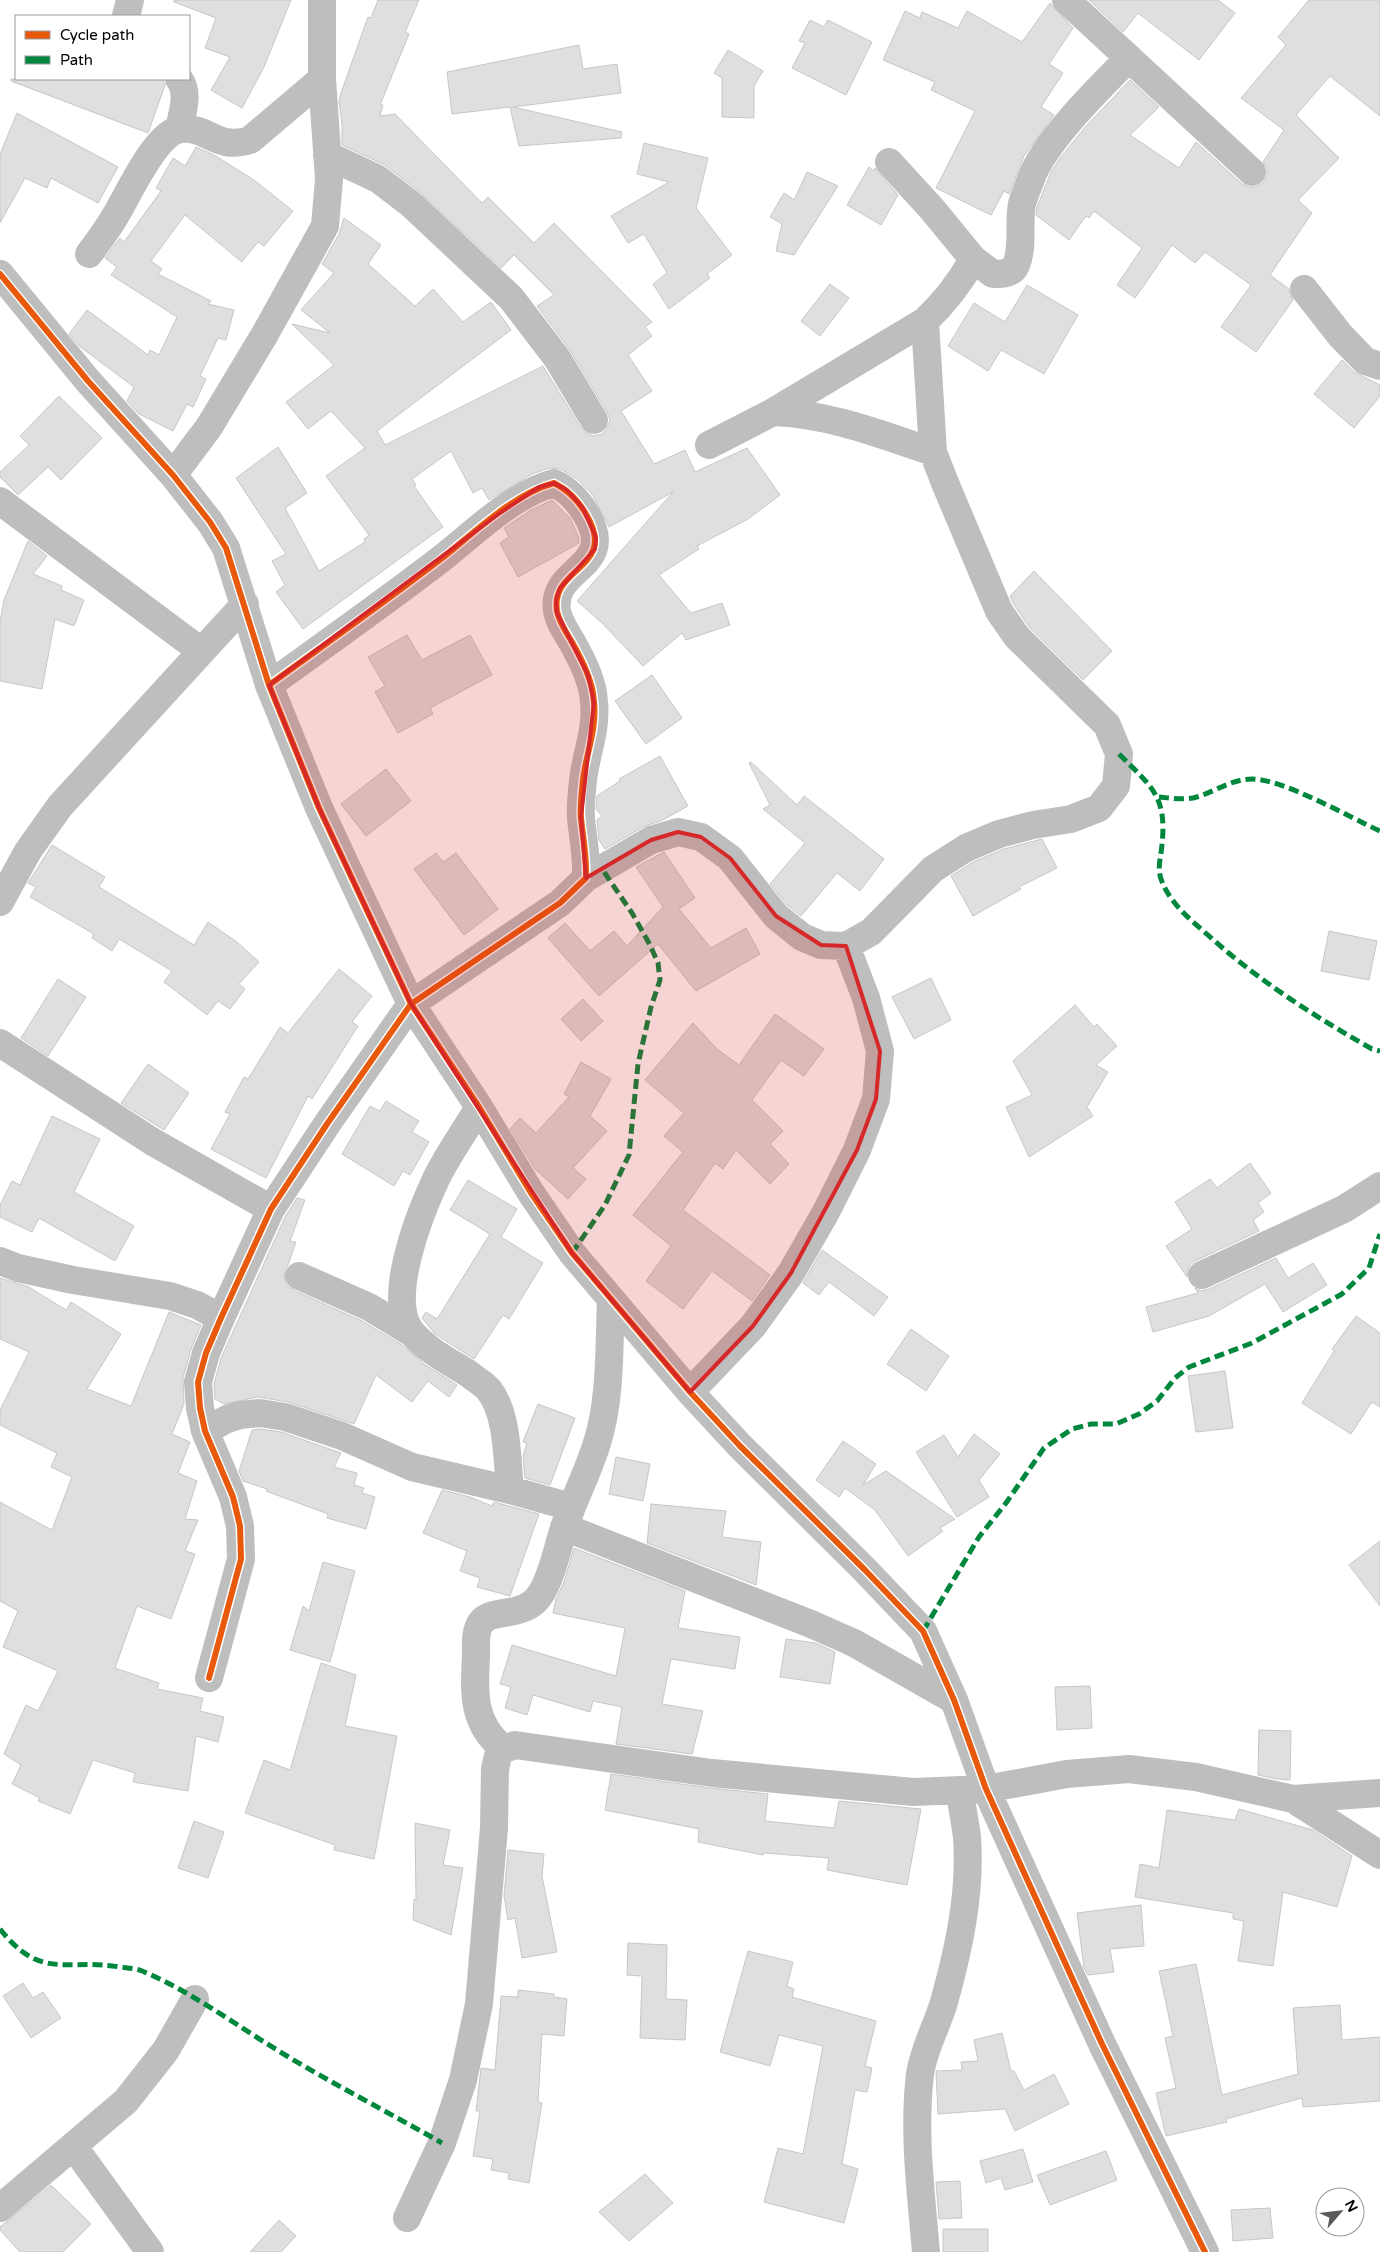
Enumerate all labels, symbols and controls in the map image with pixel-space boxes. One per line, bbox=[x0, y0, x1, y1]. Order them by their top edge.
legend bbox=[15, 15, 190, 80]
text: Cycle path bbox=[60, 26, 134, 44]
text: Path bbox=[60, 51, 93, 69]
north arrow bbox=[1315, 2187, 1365, 2237]
text: N bbox=[1341, 2197, 1361, 2215]

